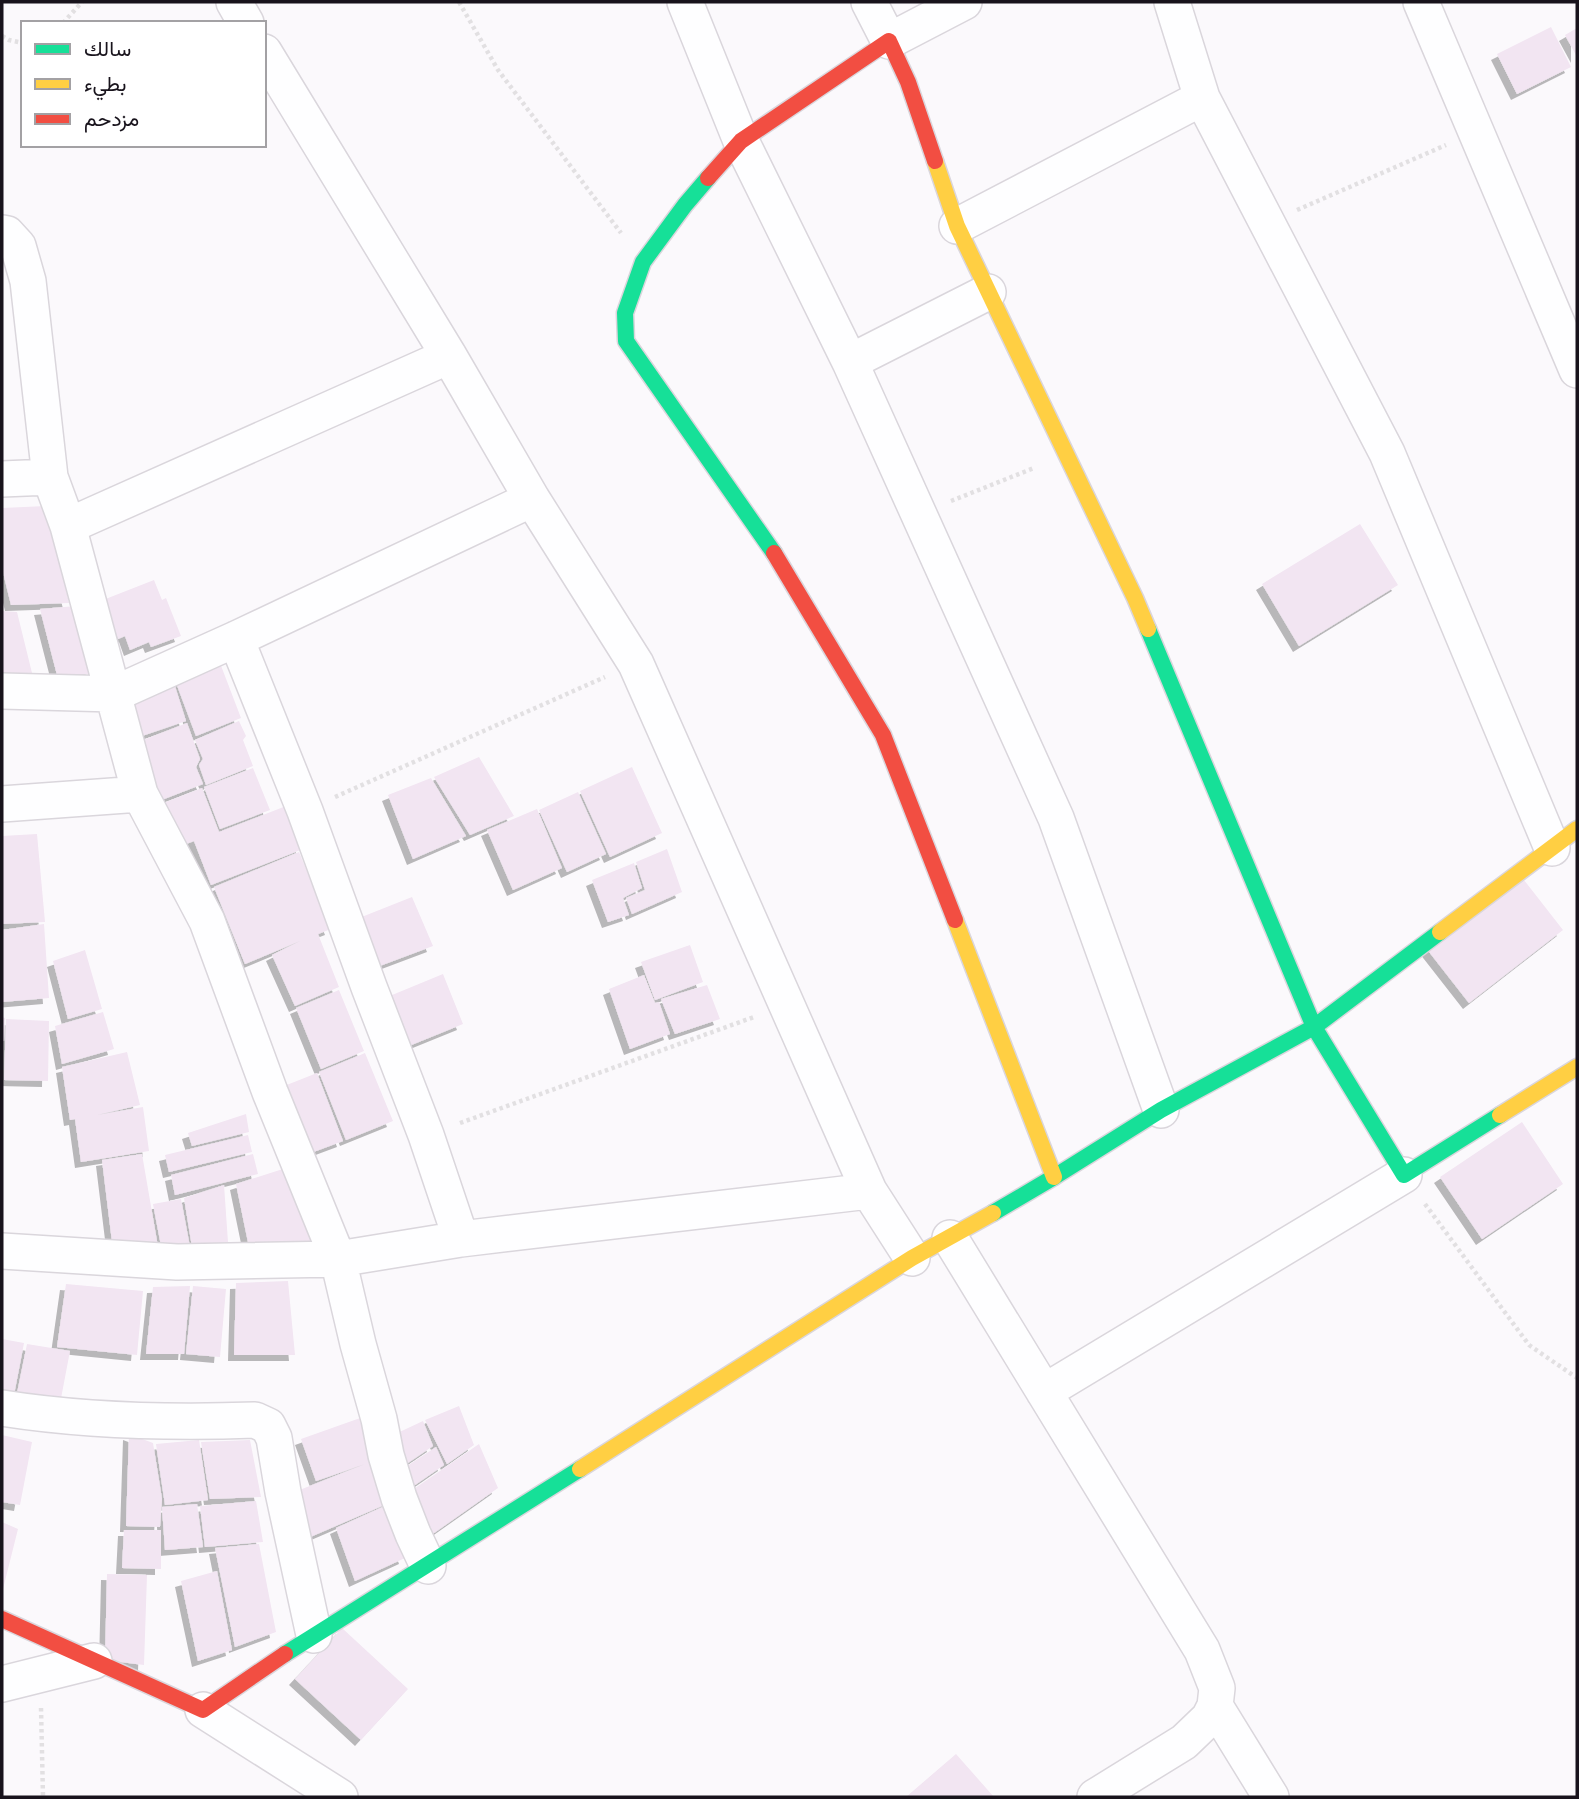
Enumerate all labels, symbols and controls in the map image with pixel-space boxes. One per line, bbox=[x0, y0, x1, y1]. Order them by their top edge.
legend bbox=[21, 21, 266, 147]
text: سالك bbox=[84, 36, 131, 60]
text: بطيء bbox=[84, 71, 127, 101]
text: مزدحم bbox=[84, 106, 139, 133]

